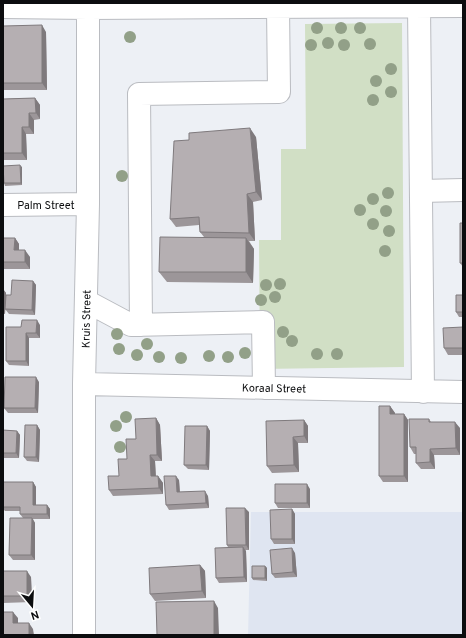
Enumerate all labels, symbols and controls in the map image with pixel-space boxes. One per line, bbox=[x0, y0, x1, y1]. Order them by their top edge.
street label: Palm Street bbox=[17, 199, 75, 213]
street label: Kruis Street bbox=[79, 290, 95, 348]
street label: Koraal Street bbox=[242, 381, 306, 397]
north arrow bbox=[12, 586, 52, 626]
text: N bbox=[29, 607, 41, 622]

